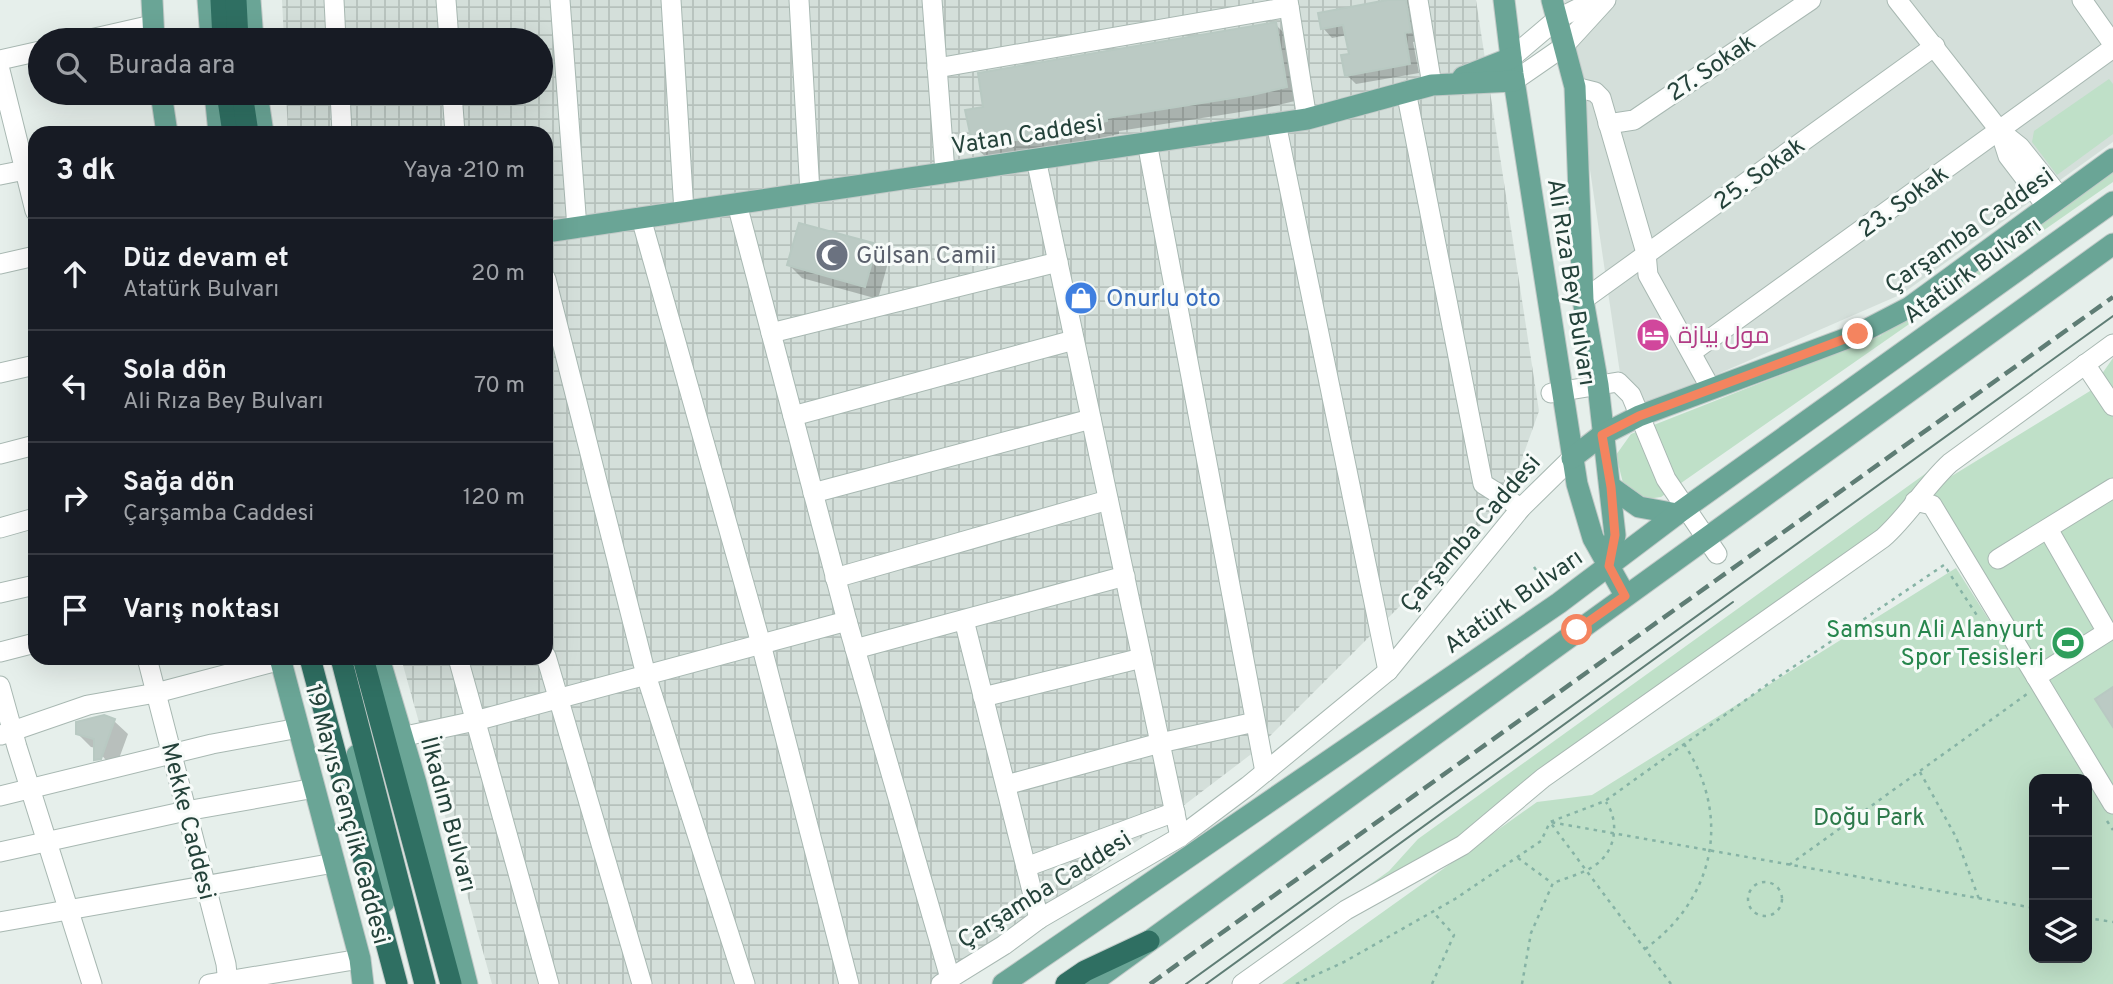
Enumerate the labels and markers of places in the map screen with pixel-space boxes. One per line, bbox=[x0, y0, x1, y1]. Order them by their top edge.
mosque icon: Gülsan Camii bbox=[813, 236, 851, 274]
place label: Gülsan Camii bbox=[856, 242, 996, 272]
shop icon: Onurlu oto bbox=[1062, 279, 1100, 317]
place label: Onurlu oto bbox=[1106, 285, 1221, 315]
hotel icon: مول بيازة bbox=[1634, 316, 1672, 354]
place label: مول بيازة bbox=[1678, 322, 1770, 352]
place label: Samsun Ali Alanyurt Spor Tesisleri bbox=[1826, 616, 2044, 674]
sports icon: Samsun Ali Alanyurt Spor Tesisleri bbox=[2049, 624, 2087, 662]

